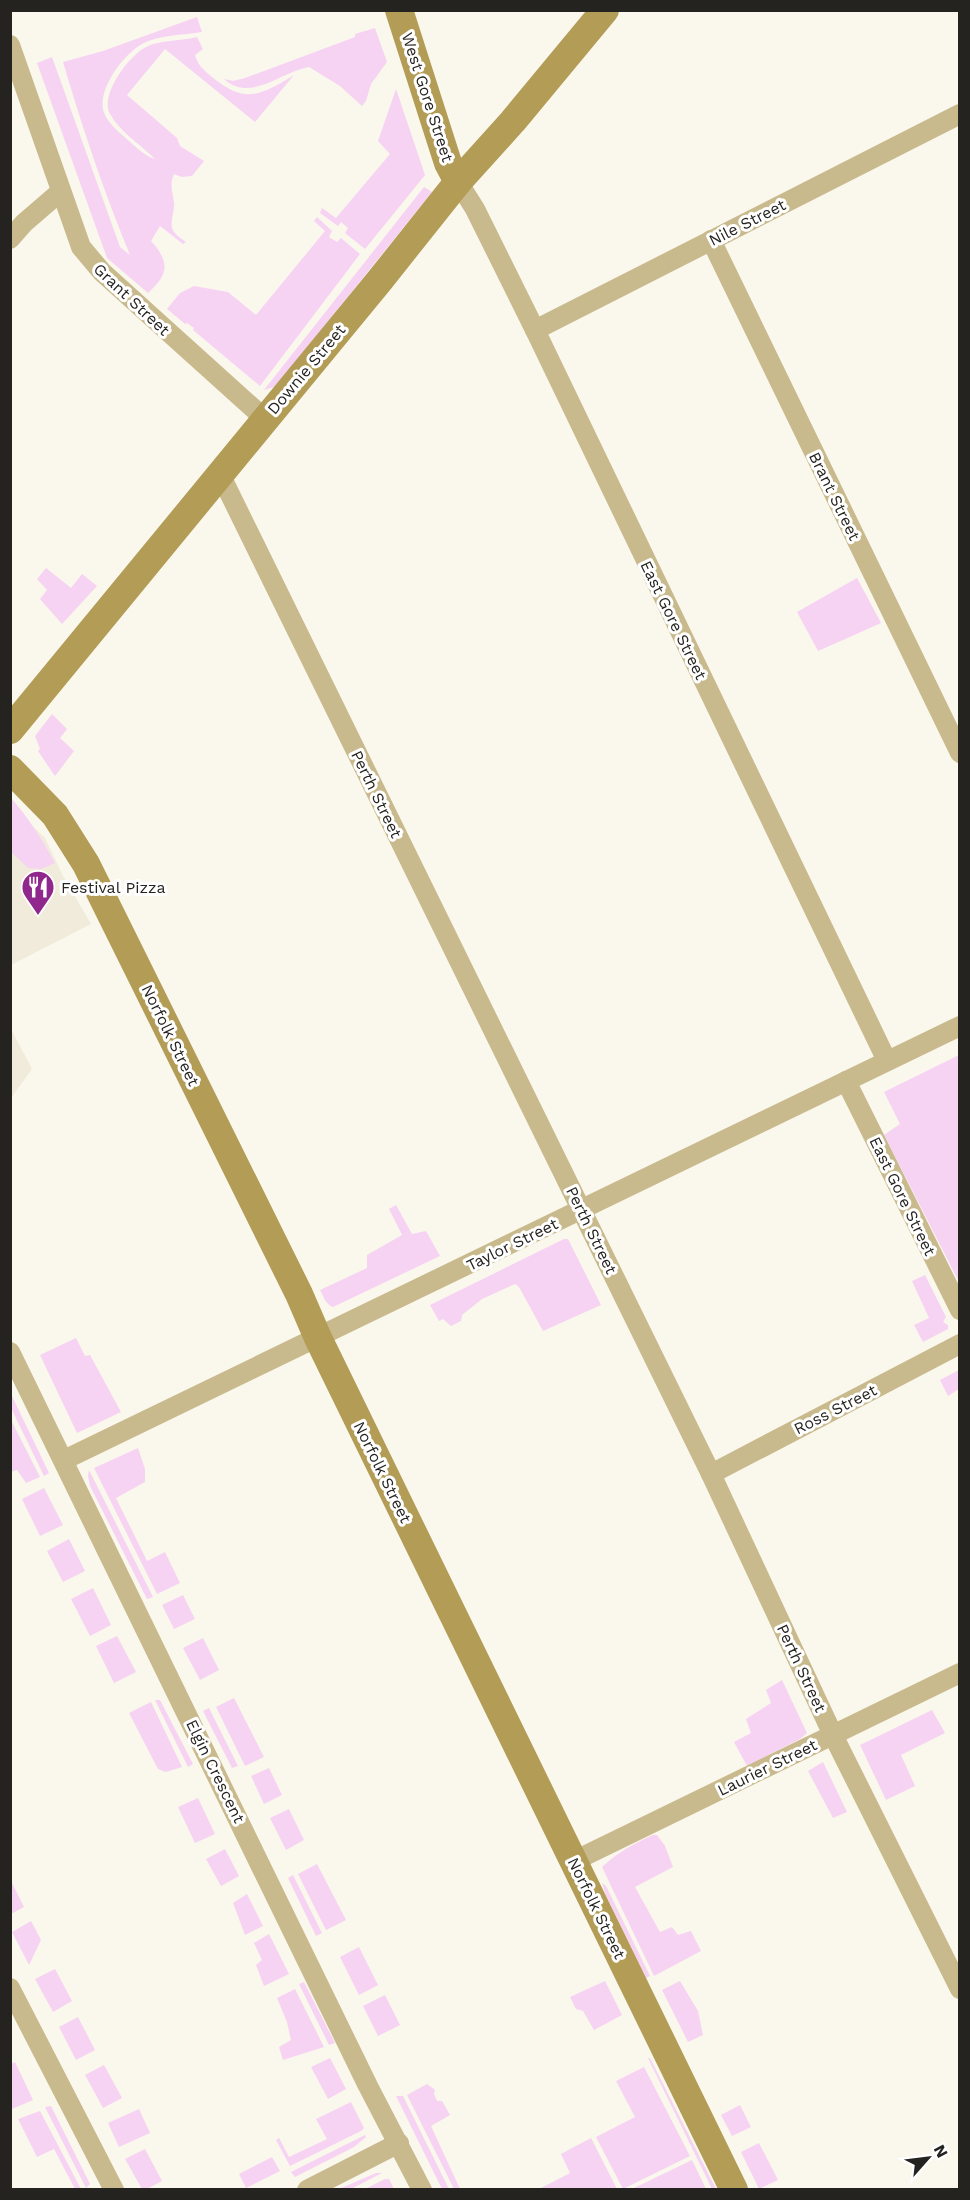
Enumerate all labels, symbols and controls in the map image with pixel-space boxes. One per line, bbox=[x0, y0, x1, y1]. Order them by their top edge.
street label: West Gore Street bbox=[398, 30, 458, 165]
street label: Nile Street bbox=[706, 195, 789, 250]
street label: Grant Street bbox=[90, 259, 174, 340]
street label: Downie Street bbox=[263, 320, 350, 418]
street label: Brant Street bbox=[805, 449, 864, 544]
street label: East Gore Street bbox=[636, 558, 711, 683]
street label: Perth Street bbox=[347, 747, 406, 841]
restaurant icon: Festival Pizza bbox=[20, 869, 56, 916]
place label: Festival Pizza bbox=[61, 878, 166, 897]
street label: Norfolk Street bbox=[138, 981, 203, 1089]
street label: East Gore Street bbox=[865, 1134, 940, 1259]
street label: Perth Street bbox=[562, 1183, 621, 1277]
street label: Taylor Street bbox=[463, 1214, 561, 1275]
street label: Ross Street bbox=[791, 1380, 880, 1438]
street label: Norfolk Street bbox=[350, 1418, 415, 1526]
street label: Perth Street bbox=[773, 1621, 830, 1716]
street label: Elgin Crescent bbox=[182, 1716, 249, 1826]
street label: Laurier Street bbox=[714, 1735, 820, 1800]
street label: Norfolk Street bbox=[564, 1854, 629, 1962]
north arrow bbox=[898, 2128, 958, 2188]
text: N bbox=[930, 2141, 952, 2161]

